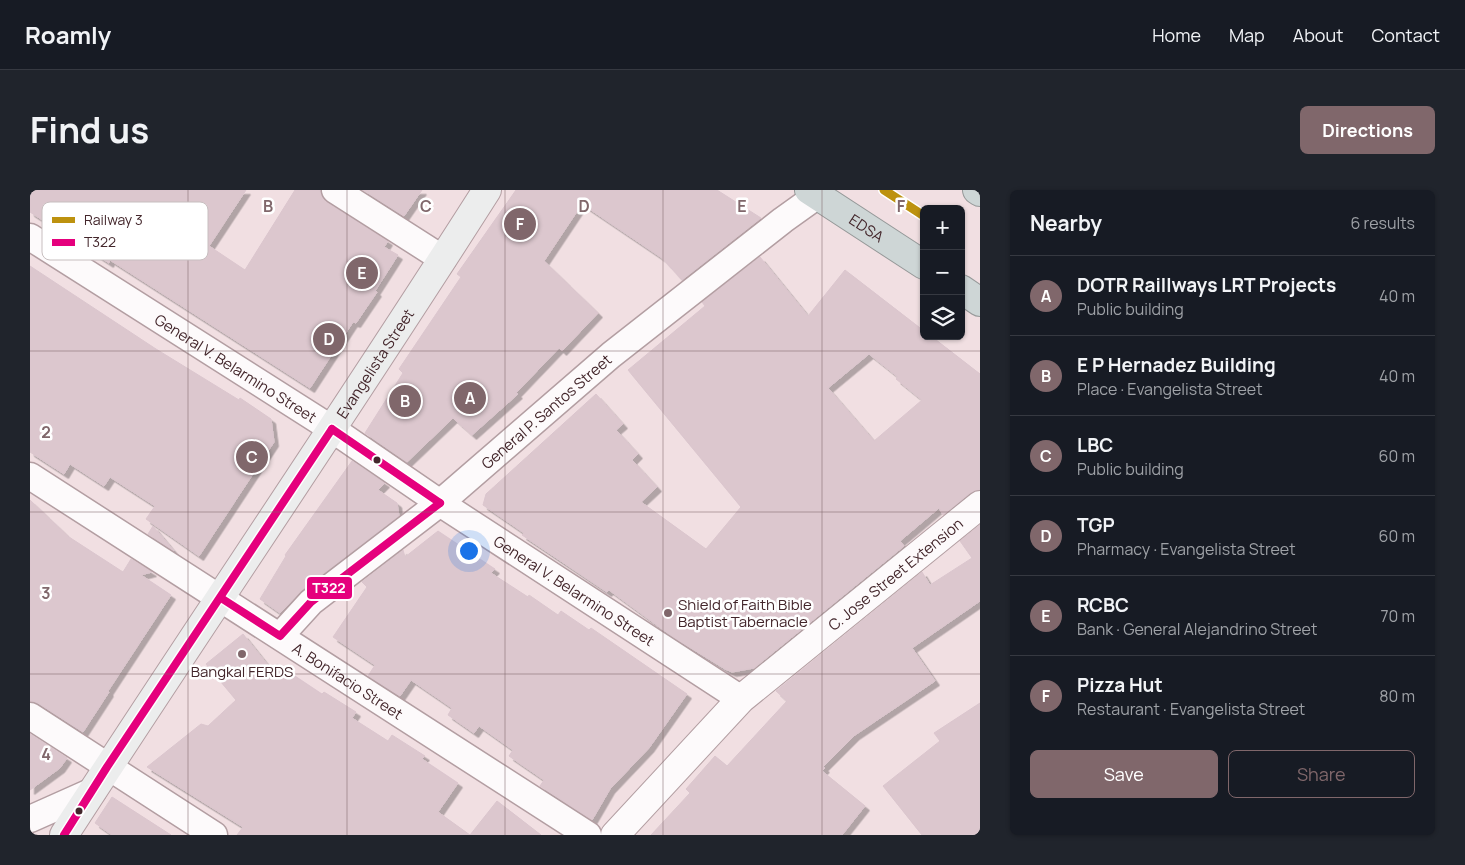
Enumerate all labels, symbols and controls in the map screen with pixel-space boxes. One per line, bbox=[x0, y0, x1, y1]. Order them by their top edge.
text: Roamly bbox=[25, 18, 111, 51]
text: Home bbox=[1152, 23, 1201, 47]
text: Map bbox=[1229, 23, 1265, 47]
text: About bbox=[1293, 23, 1343, 47]
text: Contact bbox=[1371, 23, 1440, 47]
text: Find us bbox=[30, 106, 149, 154]
button: Directions bbox=[1300, 106, 1435, 154]
text: B bbox=[263, 195, 273, 217]
text: C bbox=[420, 195, 432, 217]
text: D bbox=[578, 195, 590, 217]
text: E bbox=[737, 195, 747, 217]
text: F bbox=[897, 195, 906, 217]
legend bbox=[42, 202, 208, 260]
pin: F bbox=[504, 205, 536, 243]
map controls bbox=[920, 205, 965, 340]
button: + bbox=[920, 205, 965, 250]
street label: EDSA bbox=[845, 209, 889, 247]
text: Nearby bbox=[1030, 209, 1102, 237]
text: Railway 3 bbox=[84, 210, 143, 229]
text: 6 results bbox=[1350, 212, 1415, 234]
text: T322 bbox=[84, 232, 116, 251]
button: − bbox=[920, 250, 965, 295]
pin: E bbox=[346, 254, 378, 292]
text: DOTR Raillways LRT Projects bbox=[1077, 272, 1336, 298]
text: A bbox=[1041, 285, 1051, 307]
text: 40 m bbox=[1379, 285, 1415, 307]
button: layers bbox=[920, 295, 965, 340]
text: Public building bbox=[1077, 298, 1184, 320]
street label: Evangelista Street bbox=[331, 304, 418, 422]
street label: General V. Belarmino Street bbox=[151, 309, 321, 427]
pin: D bbox=[313, 320, 345, 358]
street label: General P. Santos Street bbox=[476, 349, 616, 473]
text: E P Hernadez Building bbox=[1077, 352, 1276, 378]
text: B bbox=[1041, 365, 1051, 387]
text: 40 m bbox=[1379, 365, 1415, 387]
text: Place · Evangelista Street bbox=[1077, 378, 1263, 400]
pin: A bbox=[454, 379, 486, 417]
pin: B bbox=[389, 382, 421, 420]
text: 2 bbox=[41, 421, 51, 443]
text: LBC bbox=[1077, 432, 1113, 458]
pin: C bbox=[236, 438, 268, 476]
text: C bbox=[1040, 445, 1052, 467]
text: 60 m bbox=[1379, 445, 1415, 467]
unlabelled marker bbox=[372, 455, 382, 465]
text: Public building bbox=[1077, 458, 1184, 480]
text: TGP bbox=[1077, 512, 1115, 538]
street label: C. Jose Street Extension bbox=[823, 513, 967, 635]
text: D bbox=[1040, 525, 1052, 547]
text: 60 m bbox=[1379, 525, 1415, 547]
street label: General V. Belarmino Street bbox=[490, 530, 659, 651]
your location bbox=[456, 538, 482, 564]
text: Pharmacy · Evangelista Street bbox=[1077, 538, 1296, 560]
line badge: T322 bbox=[306, 576, 353, 600]
text: T322 bbox=[312, 578, 346, 597]
text: 3 bbox=[41, 582, 51, 604]
text: RCBC bbox=[1077, 592, 1129, 618]
place label: Shield of Faith Bible Baptist Tabernacle bbox=[678, 594, 812, 632]
text: E bbox=[1041, 605, 1051, 627]
text: 70 m bbox=[1380, 605, 1415, 627]
marker: Shield of Faith Bible Baptist Tabernacle bbox=[662, 607, 674, 619]
text: Bank · General Alejandrino Street bbox=[1077, 618, 1317, 640]
street label: A. Bonifacio Street bbox=[288, 637, 407, 724]
marker: Bangkal FERDS bbox=[236, 648, 248, 660]
place label: Bangkal FERDS bbox=[191, 661, 293, 682]
text: Pizza Hut bbox=[1077, 672, 1163, 698]
text: F bbox=[1042, 685, 1050, 707]
text: 80 m bbox=[1379, 685, 1415, 707]
text: Restaurant · Evangelista Street bbox=[1077, 698, 1305, 720]
text: 4 bbox=[41, 743, 51, 765]
button: Save bbox=[1030, 750, 1218, 798]
button: Share bbox=[1228, 750, 1415, 798]
unlabelled marker bbox=[74, 806, 84, 816]

